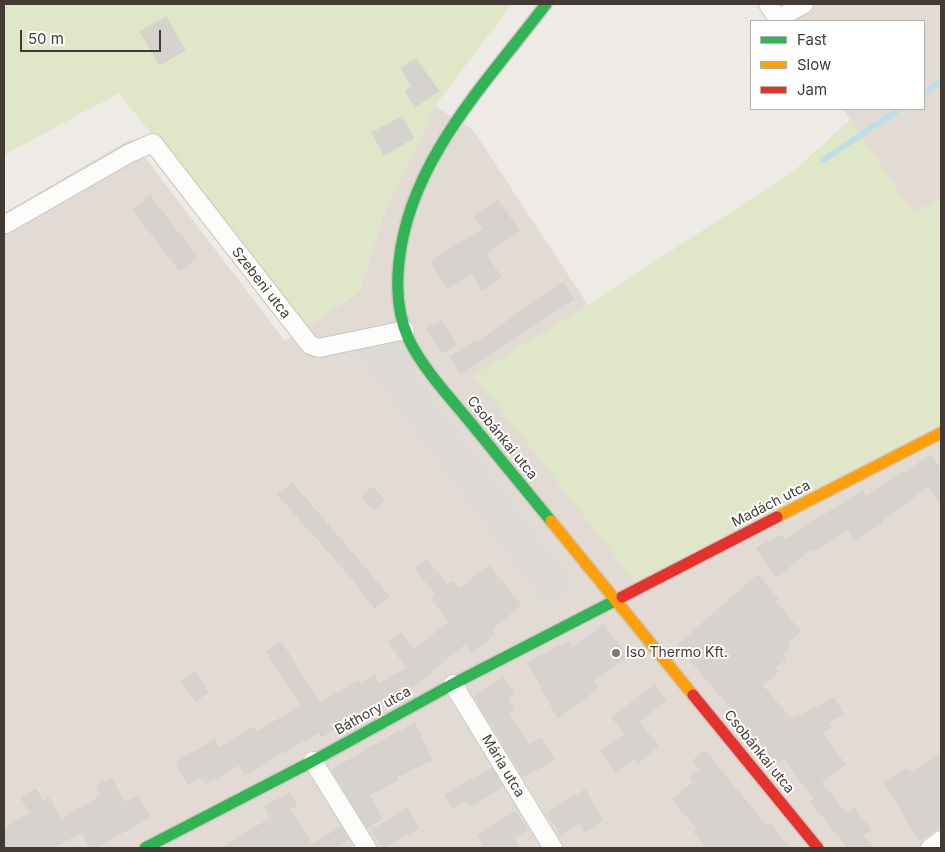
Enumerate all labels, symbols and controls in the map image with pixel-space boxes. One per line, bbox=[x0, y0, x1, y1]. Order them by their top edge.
scale bar bbox=[22, 20, 164, 52]
legend bbox=[750, 20, 925, 110]
text: 50 m bbox=[28, 29, 64, 48]
text: Fast bbox=[797, 30, 827, 49]
text: Slow bbox=[797, 55, 831, 74]
text: Jam bbox=[797, 80, 827, 99]
street label: Szebeni utca bbox=[228, 244, 294, 322]
street label: Csobánkai utca bbox=[463, 393, 541, 483]
street label: Madách utca bbox=[729, 477, 813, 531]
place label: Iso Thermo Kft. bbox=[626, 645, 728, 661]
marker: Iso Thermo Kft. bbox=[610, 647, 622, 659]
street label: Báthory utca bbox=[332, 683, 414, 739]
street label: Csobánkai utca bbox=[720, 707, 798, 797]
street label: Mária utca bbox=[478, 732, 528, 800]

